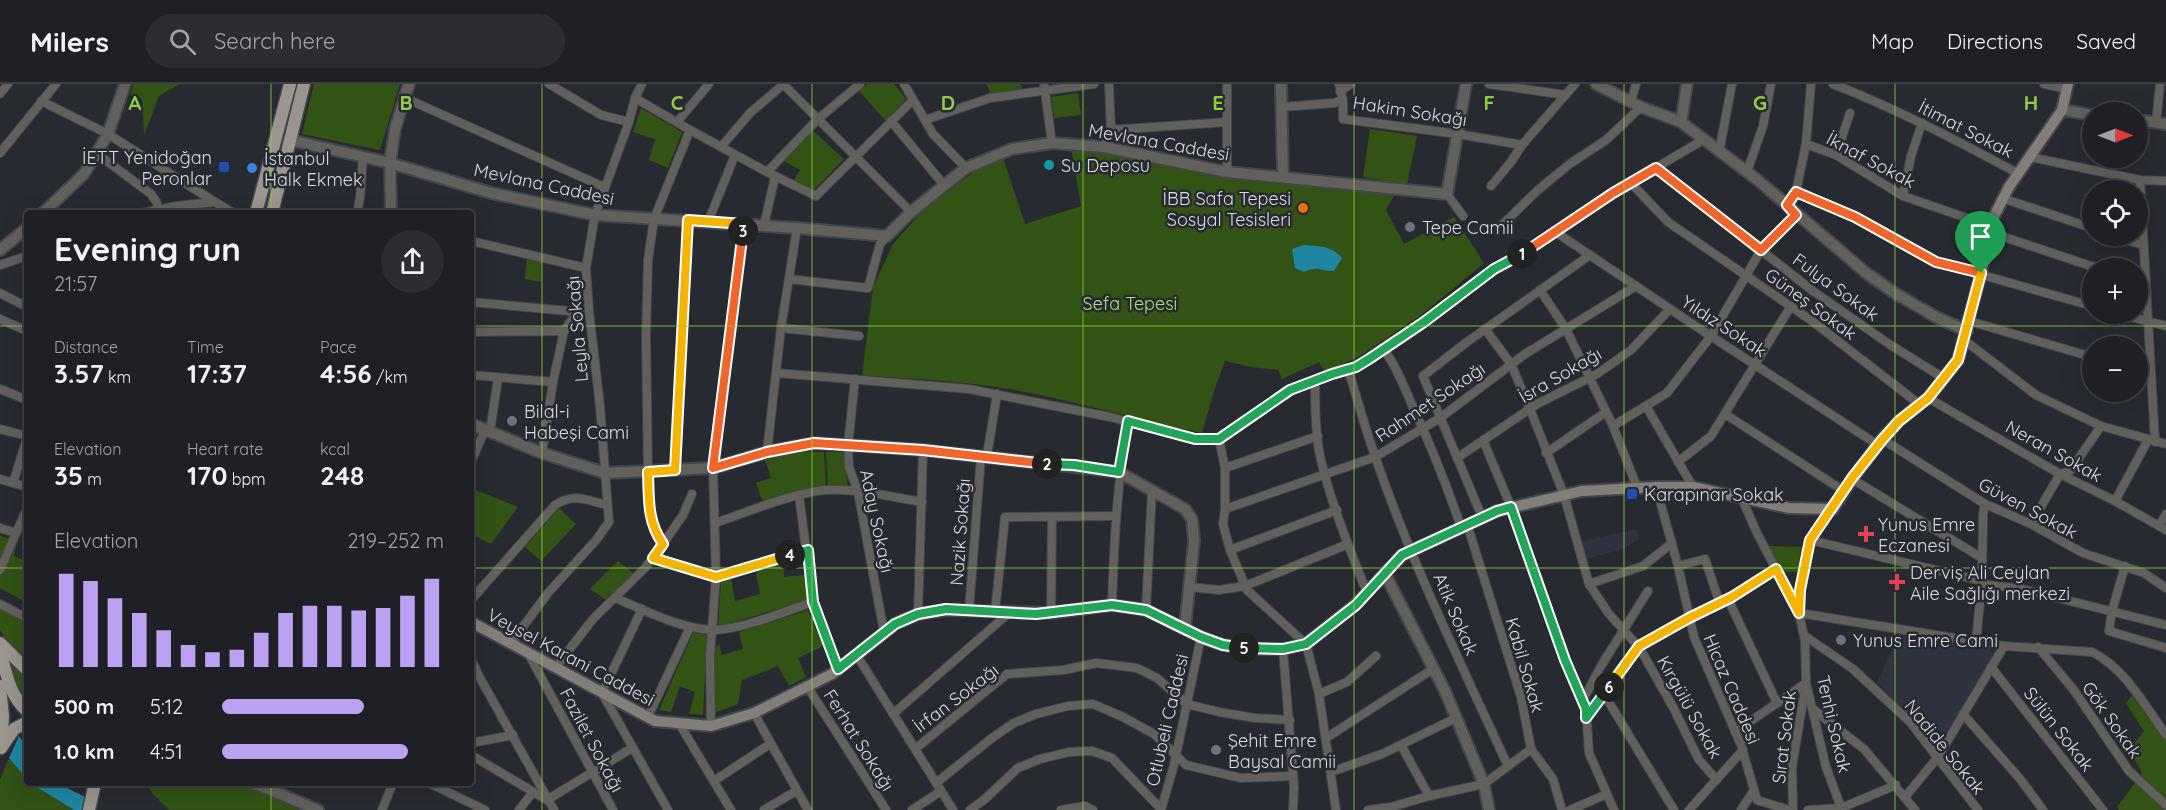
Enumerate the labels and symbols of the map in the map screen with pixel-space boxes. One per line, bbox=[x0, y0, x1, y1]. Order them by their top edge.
text: A bbox=[129, 90, 142, 115]
text: B bbox=[399, 90, 413, 115]
text: C bbox=[671, 90, 684, 115]
text: D bbox=[941, 90, 955, 115]
text: E bbox=[1212, 90, 1224, 115]
text: F bbox=[1483, 90, 1495, 115]
text: G bbox=[1753, 90, 1767, 115]
text: H bbox=[2024, 90, 2038, 115]
street label: Hakim Sokağı bbox=[1351, 91, 1469, 131]
street label: İtimat Sokak bbox=[1914, 95, 2018, 163]
north arrow bbox=[2082, 102, 2148, 168]
street label: Mevlana Caddesi bbox=[1087, 118, 1231, 166]
street label: İknaf Sokak bbox=[1822, 127, 1920, 193]
place label: İETT Yenidoğan Peronlar bbox=[82, 146, 212, 190]
place label: İstanbul Halk Ekmek bbox=[264, 147, 363, 191]
place label: Su Deposu bbox=[1061, 154, 1150, 177]
street label: Mevlana Caddesi bbox=[472, 158, 616, 210]
marker: Su Deposu bbox=[1042, 158, 1056, 172]
marker: İETT Yenidoğan Peronlar bbox=[217, 160, 231, 174]
marker: İstanbul Halk Ekmek bbox=[245, 161, 259, 175]
place label: İBB Safa Tepesi Sosyal Tesisleri bbox=[1163, 187, 1291, 231]
marker: İBB Safa Tepesi Sosyal Tesisleri bbox=[1296, 201, 1310, 215]
pin bbox=[1955, 211, 2006, 273]
pin: 3 bbox=[728, 216, 758, 246]
place label: Tepe Camii bbox=[1422, 216, 1514, 239]
marker: Tepe Camii bbox=[1403, 220, 1417, 234]
pin: 1 bbox=[1507, 239, 1537, 269]
street label: Fulya Sokak bbox=[1788, 248, 1884, 326]
street label: Güneş Sokak bbox=[1761, 263, 1861, 345]
street label: Leyla Sokağı bbox=[561, 275, 593, 383]
street label: Yıldız Sokak bbox=[1677, 290, 1771, 362]
park label: Sefa Tepesi bbox=[1083, 292, 1177, 315]
street label: İsra Sokağı bbox=[1514, 342, 1606, 408]
street label: Rahmet Sokağı bbox=[1371, 357, 1489, 447]
place label: Bilal-i Habeşi Cami bbox=[524, 400, 629, 444]
marker: Bilal-i Habeşi Cami bbox=[505, 414, 519, 428]
street label: Neran Sokak bbox=[2001, 415, 2107, 487]
pin: 2 bbox=[1032, 449, 1062, 479]
street label: Aday Sokağı bbox=[855, 467, 899, 575]
street label: Güven Sokak bbox=[1975, 472, 2081, 544]
street label: Nazik Sokağı bbox=[945, 478, 975, 586]
place label: Karapınar Sokak bbox=[1644, 483, 1784, 506]
marker: Karapınar Sokak bbox=[1625, 487, 1639, 501]
place label: Yunus Emre Eczanesi bbox=[1878, 513, 1975, 557]
marker: Yunus Emre Eczanesi bbox=[1859, 527, 1873, 541]
pin: 4 bbox=[775, 540, 805, 570]
place label: Derviş Ali Ceylan Aile Sağlığı merkezi bbox=[1910, 561, 2070, 605]
street label: Atik Sokak bbox=[1428, 569, 1484, 659]
marker: Derviş Ali Ceylan Aile Sağlığı merkezi bbox=[1888, 573, 1906, 591]
street label: Veysel Karani Caddesi bbox=[483, 603, 659, 711]
street label: Kabil Sokak bbox=[1500, 615, 1550, 715]
place label: Yunus Emre Cami bbox=[1853, 629, 1998, 652]
street label: Hicaz Caddesi bbox=[1698, 630, 1766, 748]
pin: 5 bbox=[1229, 633, 1259, 663]
marker: Yunus Emre Cami bbox=[1834, 633, 1848, 647]
street label: Kırgülü Sokak bbox=[1652, 651, 1728, 763]
street label: Otlubeli Caddesi bbox=[1141, 652, 1193, 788]
street label: İrfan Sokağı bbox=[909, 659, 1003, 737]
pin: 6 bbox=[1594, 672, 1624, 702]
street label: Tenhi Sokak bbox=[1812, 673, 1856, 775]
street label: Gök Sokak bbox=[2077, 677, 2147, 763]
street label: Sülün Sokak bbox=[2019, 682, 2099, 776]
street label: Fazilet Sokağı bbox=[555, 684, 629, 796]
street label: Ferhat Sokağı bbox=[819, 685, 899, 795]
street label: Sırat Sokak bbox=[1767, 689, 1801, 785]
street label: Nadide Sokak bbox=[1900, 695, 1990, 799]
place label: Şehit Emre Baysal Camii bbox=[1228, 729, 1336, 773]
marker: Şehit Emre Baysal Camii bbox=[1209, 743, 1223, 757]

